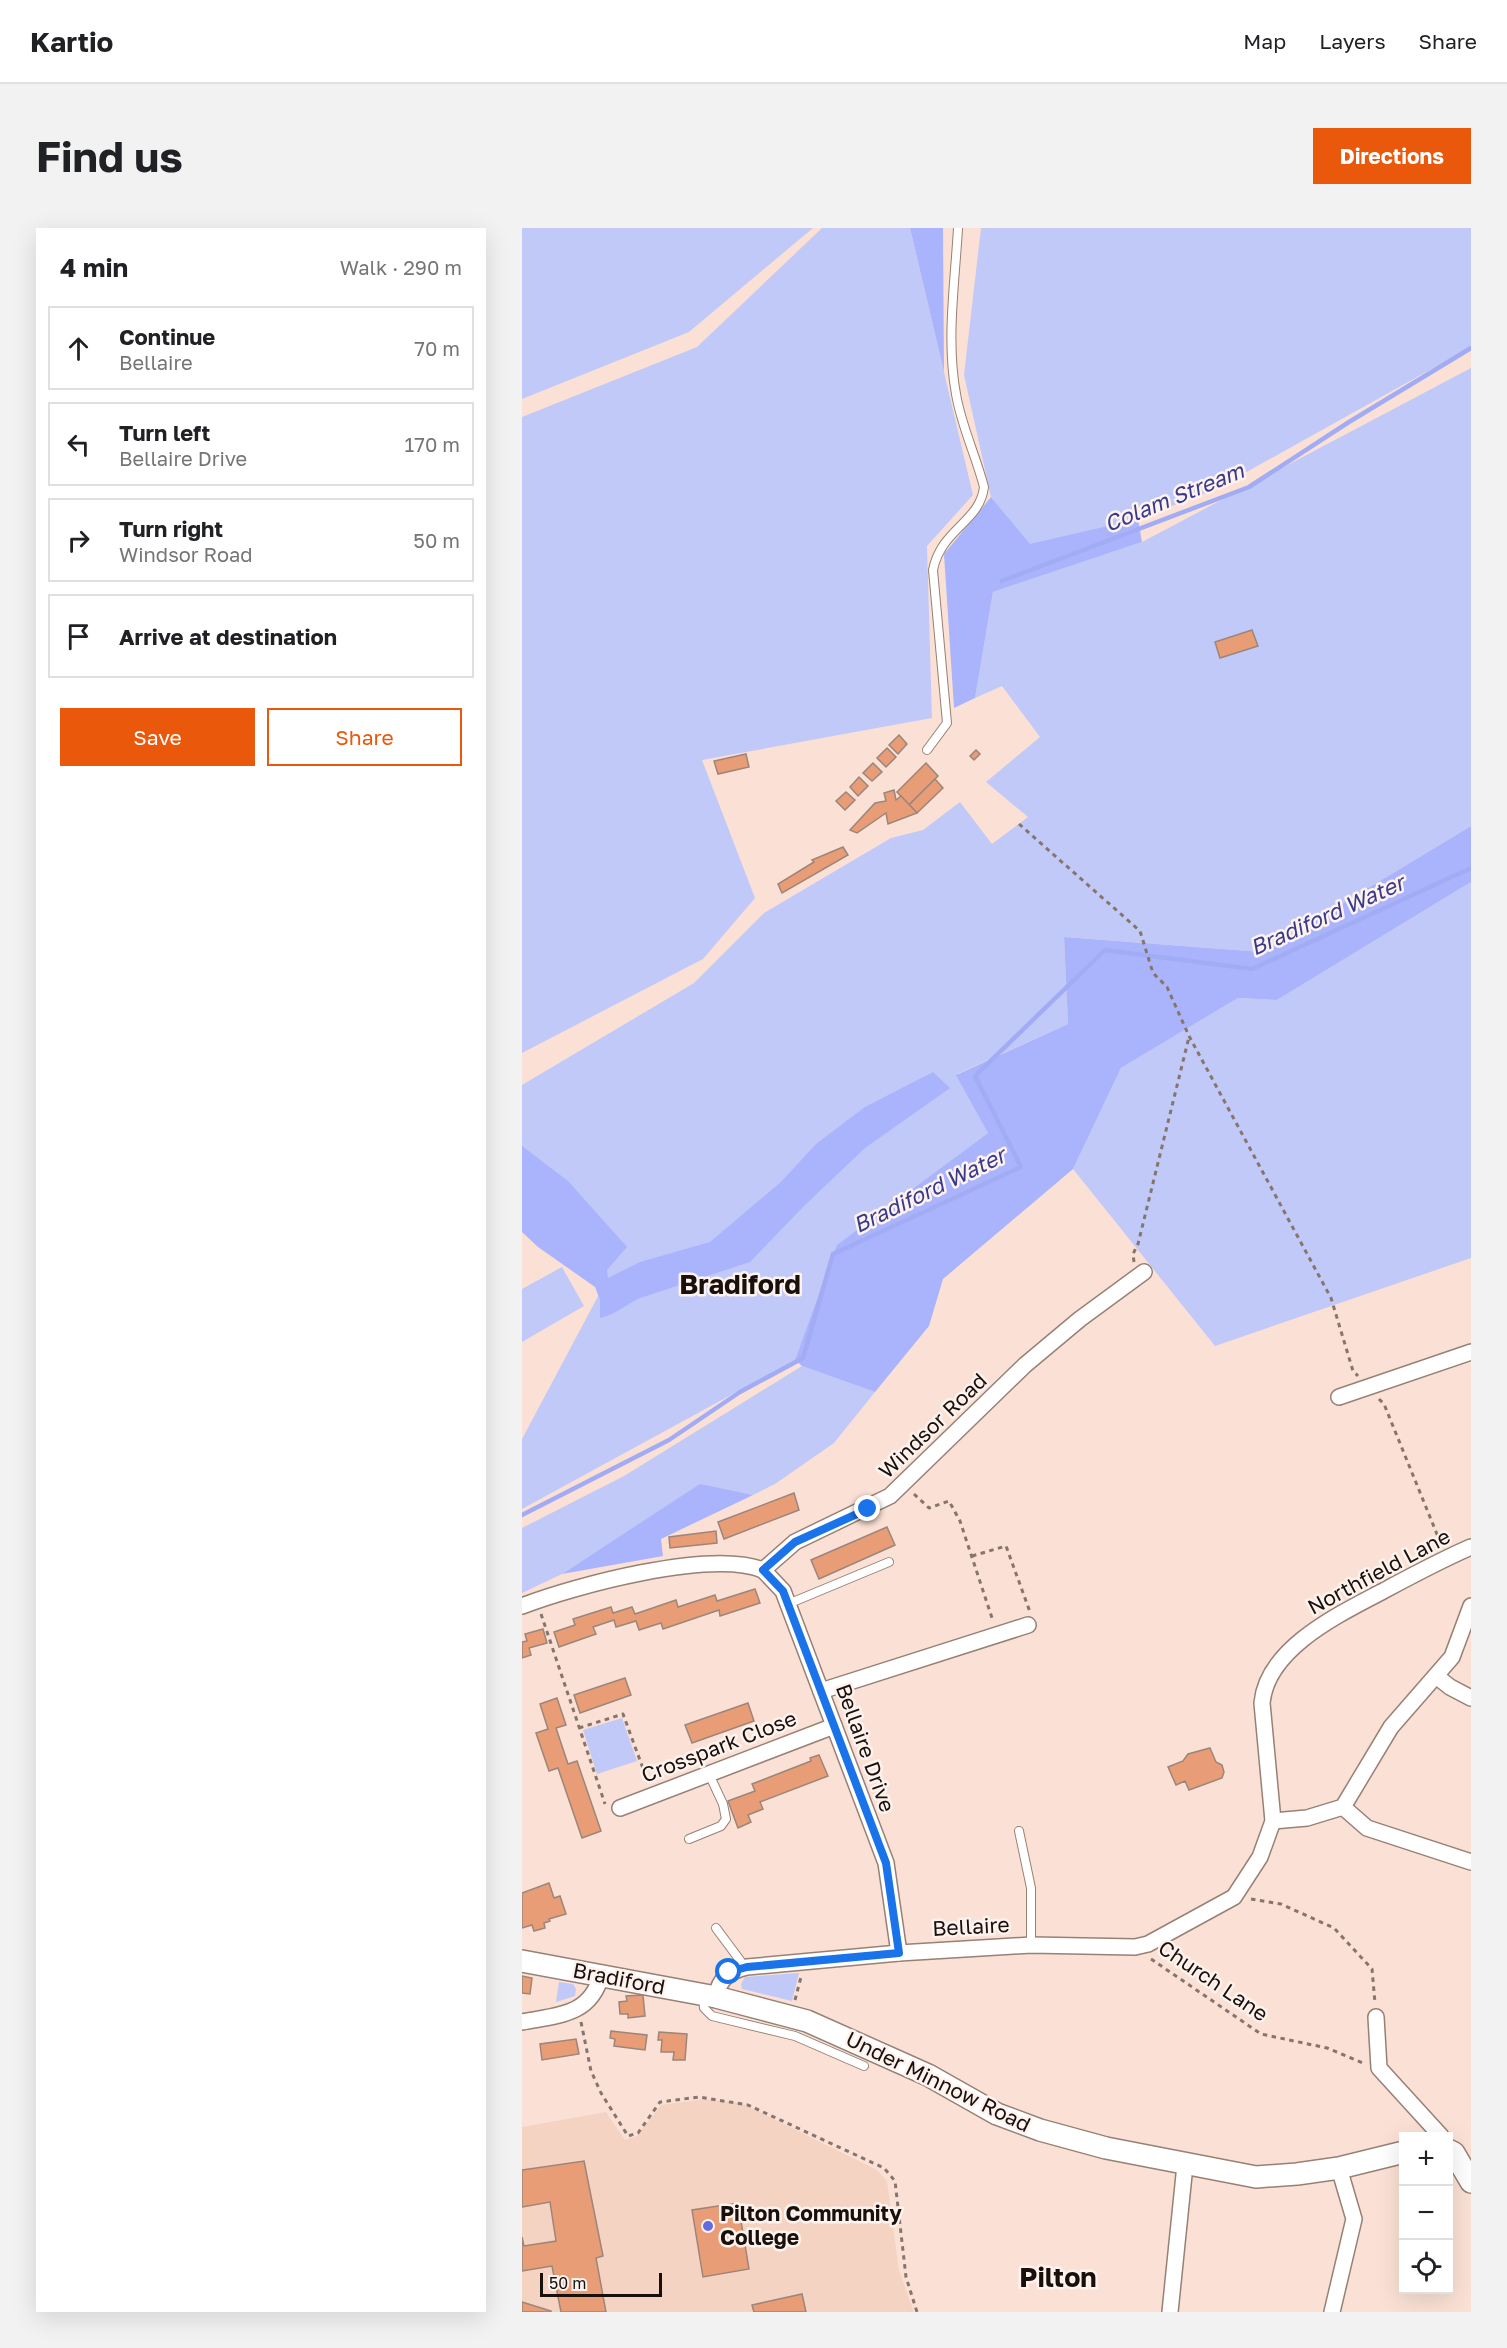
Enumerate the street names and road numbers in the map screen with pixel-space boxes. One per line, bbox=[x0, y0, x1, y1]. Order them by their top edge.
street label: Windsor Road bbox=[873, 1367, 992, 1483]
street label: Northfield Lane bbox=[1303, 1523, 1454, 1620]
street label: Bellaire Drive bbox=[831, 1680, 901, 1815]
street label: Crosspark Close bbox=[637, 1705, 800, 1788]
street label: Bellaire bbox=[932, 1911, 1010, 1941]
street label: Church Lane bbox=[1154, 1934, 1273, 2026]
street label: Bradiford bbox=[571, 1956, 668, 2000]
street label: Under Minnow Road bbox=[842, 2025, 1035, 2137]

